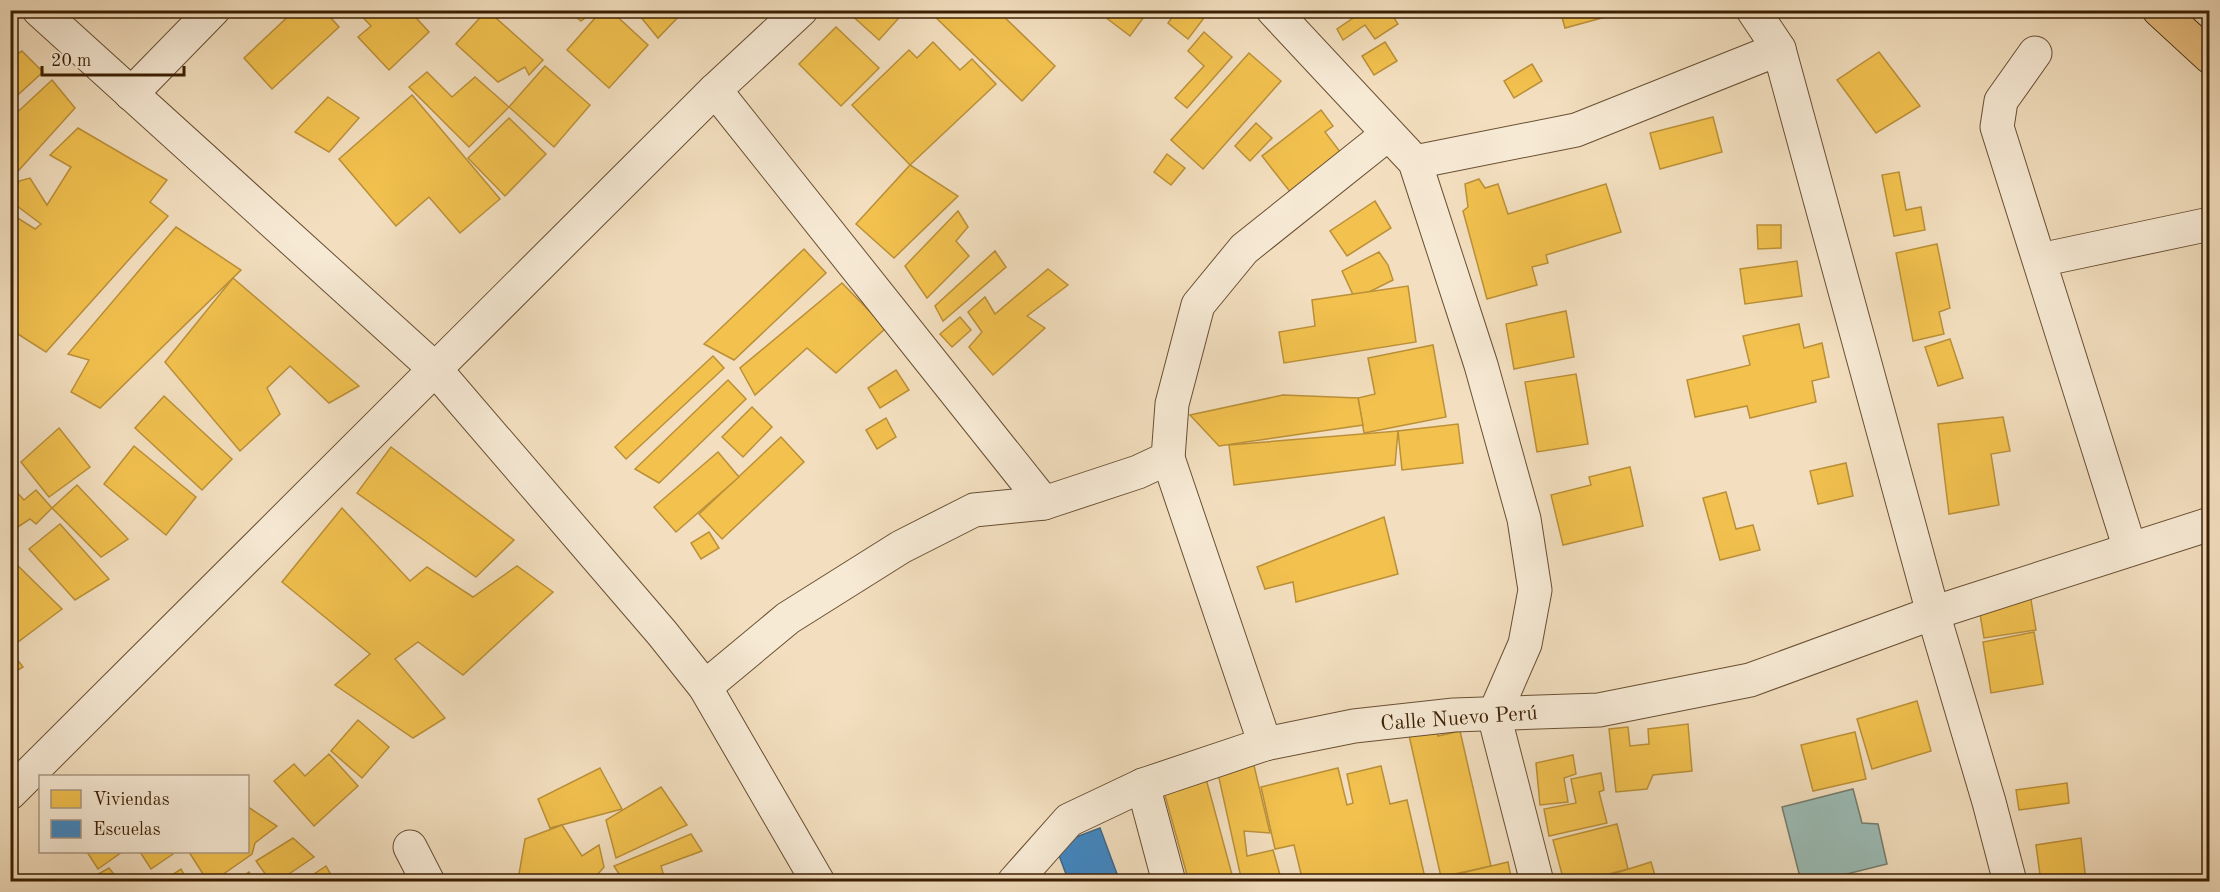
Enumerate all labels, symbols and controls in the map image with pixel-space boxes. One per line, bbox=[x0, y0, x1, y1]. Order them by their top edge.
scale bar bbox=[42, 39, 184, 77]
text: 20 m bbox=[51, 52, 91, 70]
street label: Calle Nuevo Perú bbox=[1380, 703, 1538, 735]
legend bbox=[39, 775, 249, 853]
text: Viviendas bbox=[93, 791, 170, 809]
text: Escuelas bbox=[93, 821, 161, 839]

